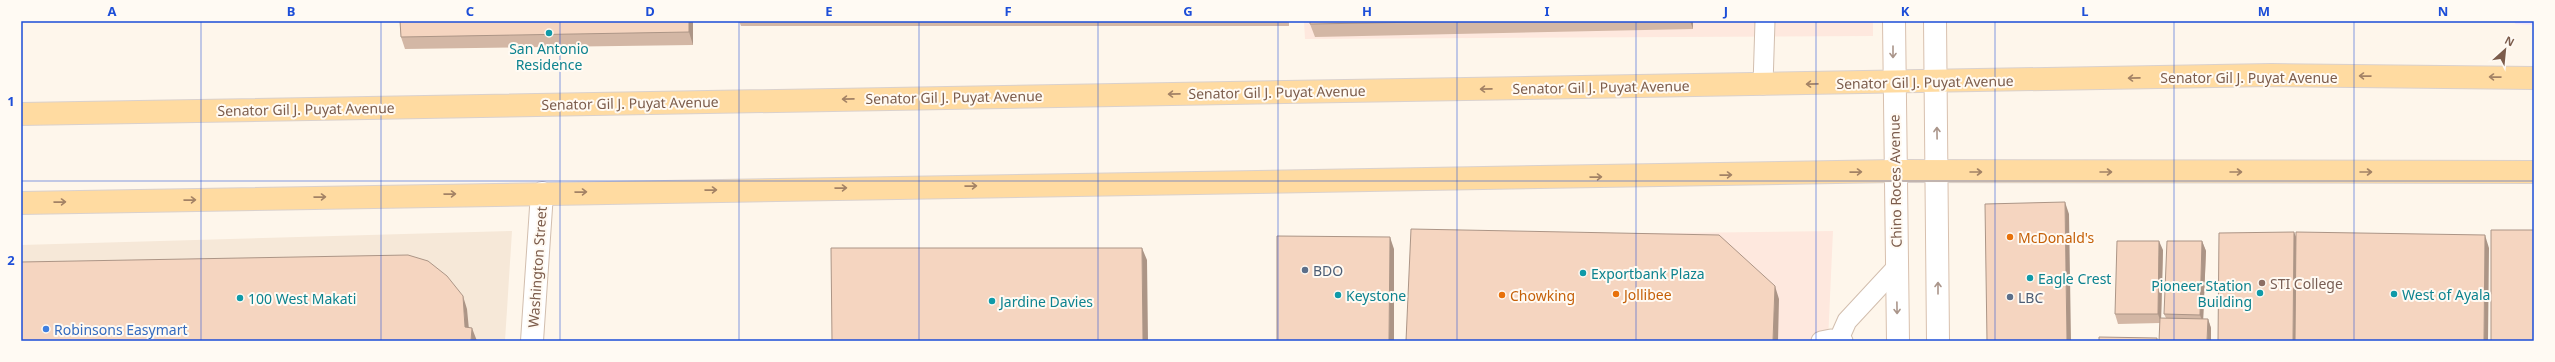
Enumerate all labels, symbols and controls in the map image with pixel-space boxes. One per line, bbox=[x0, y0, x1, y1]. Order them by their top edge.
text: A bbox=[108, 2, 117, 20]
text: B bbox=[287, 2, 295, 20]
text: C bbox=[466, 2, 474, 20]
text: D bbox=[645, 2, 655, 20]
text: E bbox=[825, 2, 833, 20]
text: F bbox=[1004, 2, 1012, 20]
text: G bbox=[1183, 2, 1193, 20]
text: H bbox=[1362, 2, 1372, 20]
text: I bbox=[1544, 2, 1550, 20]
text: J bbox=[1723, 2, 1728, 20]
text: K bbox=[1901, 2, 1910, 20]
text: L bbox=[2081, 2, 2089, 20]
text: M bbox=[2258, 2, 2270, 20]
text: N bbox=[2438, 2, 2448, 20]
marker: San Antonio Residence bbox=[544, 28, 554, 38]
north arrow bbox=[2485, 30, 2525, 70]
text: N bbox=[2502, 32, 2517, 49]
place label: San Antonio Residence bbox=[509, 39, 589, 74]
one-way arrow bbox=[1889, 45, 1897, 58]
street label: Senator Gil J. Puyat Avenue bbox=[2160, 68, 2338, 87]
street label: Senator Gil J. Puyat Avenue bbox=[1836, 71, 2014, 93]
one-way arrow bbox=[2359, 72, 2372, 80]
one-way arrow bbox=[2128, 74, 2141, 82]
one-way arrow bbox=[2489, 74, 2502, 81]
street label: Senator Gil J. Puyat Avenue bbox=[1512, 76, 1690, 98]
street label: Senator Gil J. Puyat Avenue bbox=[1188, 81, 1366, 103]
one-way arrow bbox=[1806, 81, 1819, 88]
one-way arrow bbox=[1480, 85, 1493, 93]
street label: Senator Gil J. Puyat Avenue bbox=[865, 86, 1043, 108]
one-way arrow bbox=[1168, 90, 1181, 98]
text: 1 bbox=[7, 92, 15, 110]
street label: Senator Gil J. Puyat Avenue bbox=[541, 92, 719, 114]
one-way arrow bbox=[842, 95, 855, 103]
street label: Senator Gil J. Puyat Avenue bbox=[217, 98, 395, 120]
street label: Chino Roces Avenue bbox=[1884, 114, 1906, 248]
one-way arrow bbox=[1933, 127, 1941, 140]
one-way arrow bbox=[1849, 168, 1862, 176]
one-way arrow bbox=[1969, 168, 1982, 176]
one-way arrow bbox=[2099, 168, 2112, 176]
one-way arrow bbox=[2229, 168, 2242, 176]
one-way arrow bbox=[2359, 168, 2372, 176]
one-way arrow bbox=[1719, 171, 1732, 178]
one-way arrow bbox=[1589, 173, 1602, 181]
one-way arrow bbox=[964, 182, 977, 190]
one-way arrow bbox=[834, 184, 847, 192]
one-way arrow bbox=[704, 186, 717, 194]
one-way arrow bbox=[574, 188, 587, 196]
one-way arrow bbox=[443, 191, 456, 198]
one-way arrow bbox=[313, 193, 326, 201]
one-way arrow bbox=[183, 196, 196, 204]
one-way arrow bbox=[53, 198, 66, 206]
street label: Washington Street bbox=[523, 206, 551, 328]
place label: McDonald's bbox=[2018, 228, 2095, 247]
marker: McDonald's bbox=[2005, 232, 2015, 242]
text: 2 bbox=[7, 251, 15, 269]
place label: BDO bbox=[1313, 261, 1343, 280]
place label: Exportbank Plaza bbox=[1591, 264, 1705, 283]
marker: BDO bbox=[1300, 265, 1310, 275]
marker: Exportbank Plaza bbox=[1578, 268, 1588, 278]
place label: Eagle Crest bbox=[2038, 269, 2111, 288]
marker: Eagle Crest bbox=[2025, 273, 2035, 283]
place label: STI College bbox=[2270, 274, 2343, 293]
place label: Pioneer Station Building bbox=[2151, 276, 2252, 311]
marker: STI College bbox=[2257, 278, 2267, 288]
one-way arrow bbox=[1934, 282, 1942, 295]
place label: Jollibee bbox=[1622, 285, 1672, 304]
place label: West of Ayala bbox=[2402, 285, 2490, 304]
place label: Keystone bbox=[1346, 286, 1406, 305]
place label: Chowking bbox=[1510, 286, 1575, 305]
place label: LBC bbox=[2018, 288, 2043, 307]
marker: Pioneer Station Building bbox=[2255, 288, 2265, 298]
place label: 100 West Makati bbox=[248, 289, 356, 308]
marker: Jollibee bbox=[1611, 289, 1621, 299]
marker: West of Ayala bbox=[2389, 289, 2399, 299]
marker: Keystone bbox=[1333, 290, 1343, 300]
marker: Chowking bbox=[1497, 290, 1507, 300]
place label: Jardine Davies bbox=[998, 292, 1093, 311]
marker: LBC bbox=[2005, 292, 2015, 302]
marker: 100 West Makati bbox=[235, 293, 245, 303]
marker: Jardine Davies bbox=[987, 296, 997, 306]
one-way arrow bbox=[1893, 301, 1901, 314]
place label: Robinsons Easymart bbox=[54, 320, 188, 339]
marker: Robinsons Easymart bbox=[41, 324, 51, 334]

